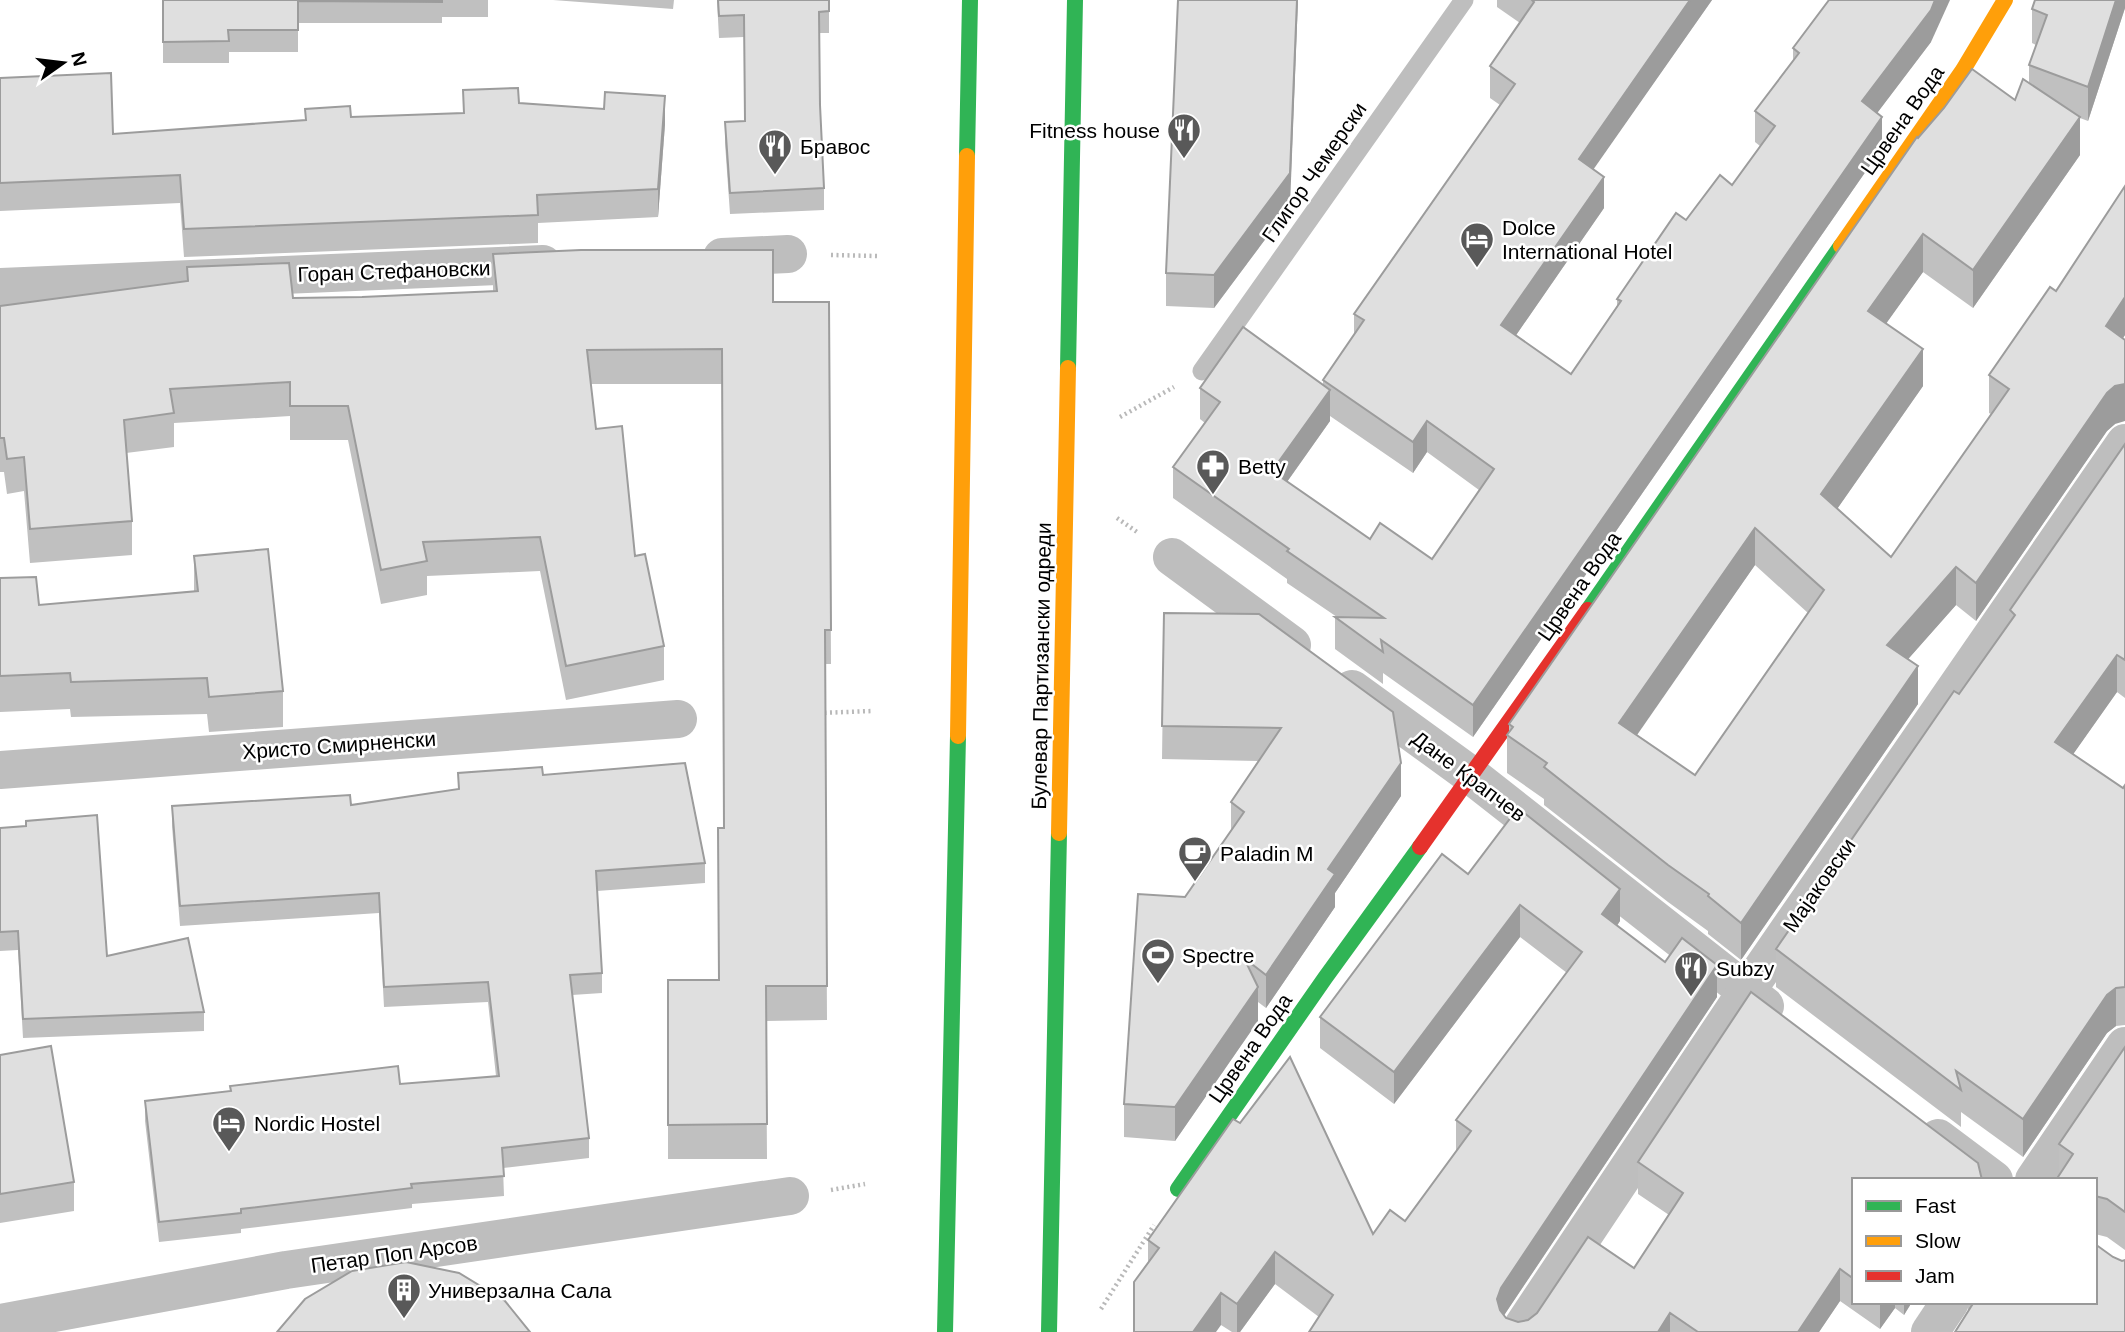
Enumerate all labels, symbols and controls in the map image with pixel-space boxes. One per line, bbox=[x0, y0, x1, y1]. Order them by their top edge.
north arrow bbox=[28, 28, 98, 98]
text: N bbox=[67, 50, 91, 68]
street label: Црвена Вода bbox=[1856, 61, 1948, 179]
street label: Глигор Чемерски bbox=[1257, 98, 1371, 246]
restaurant icon: Fitness house bbox=[1165, 111, 1203, 160]
place label: Fitness house bbox=[1029, 119, 1160, 142]
restaurant icon: Бравос bbox=[756, 127, 794, 176]
place label: Бравос bbox=[800, 135, 870, 158]
place label: Dolce International Hotel bbox=[1502, 216, 1672, 263]
hotel icon: Dolce International Hotel bbox=[1458, 220, 1496, 269]
street label: Горан Стефановски bbox=[297, 256, 491, 286]
pharmacy icon: Betty bbox=[1194, 447, 1232, 496]
place label: Betty bbox=[1238, 455, 1286, 478]
street label: Булевар Партизански одреди bbox=[1027, 522, 1055, 810]
street label: Црвена Вода bbox=[1533, 527, 1625, 645]
street label: Дане Крапчев bbox=[1408, 726, 1530, 826]
street label: Христо Смирненски bbox=[241, 727, 437, 763]
cafe icon: Paladin M bbox=[1176, 834, 1214, 883]
street label: Мајаковски bbox=[1778, 834, 1860, 936]
place label: Paladin M bbox=[1220, 842, 1313, 865]
sports icon: Spectre bbox=[1139, 936, 1177, 985]
place label: Spectre bbox=[1182, 944, 1254, 967]
restaurant icon: Subzy bbox=[1672, 949, 1710, 998]
place label: Subzy bbox=[1716, 957, 1775, 980]
street label: Црвена Вода bbox=[1204, 989, 1296, 1107]
hotel icon: Nordic Hostel bbox=[210, 1104, 248, 1153]
place label: Nordic Hostel bbox=[254, 1112, 380, 1135]
legend bbox=[1852, 1178, 2097, 1304]
text: Fast bbox=[1915, 1194, 1956, 1217]
text: Slow bbox=[1915, 1229, 1961, 1252]
street label: Петар Поп Арсов bbox=[309, 1231, 479, 1277]
text: Jam bbox=[1915, 1264, 1955, 1287]
building icon: Универзална Сала bbox=[385, 1271, 423, 1320]
place label: Универзална Сала bbox=[428, 1279, 612, 1302]

